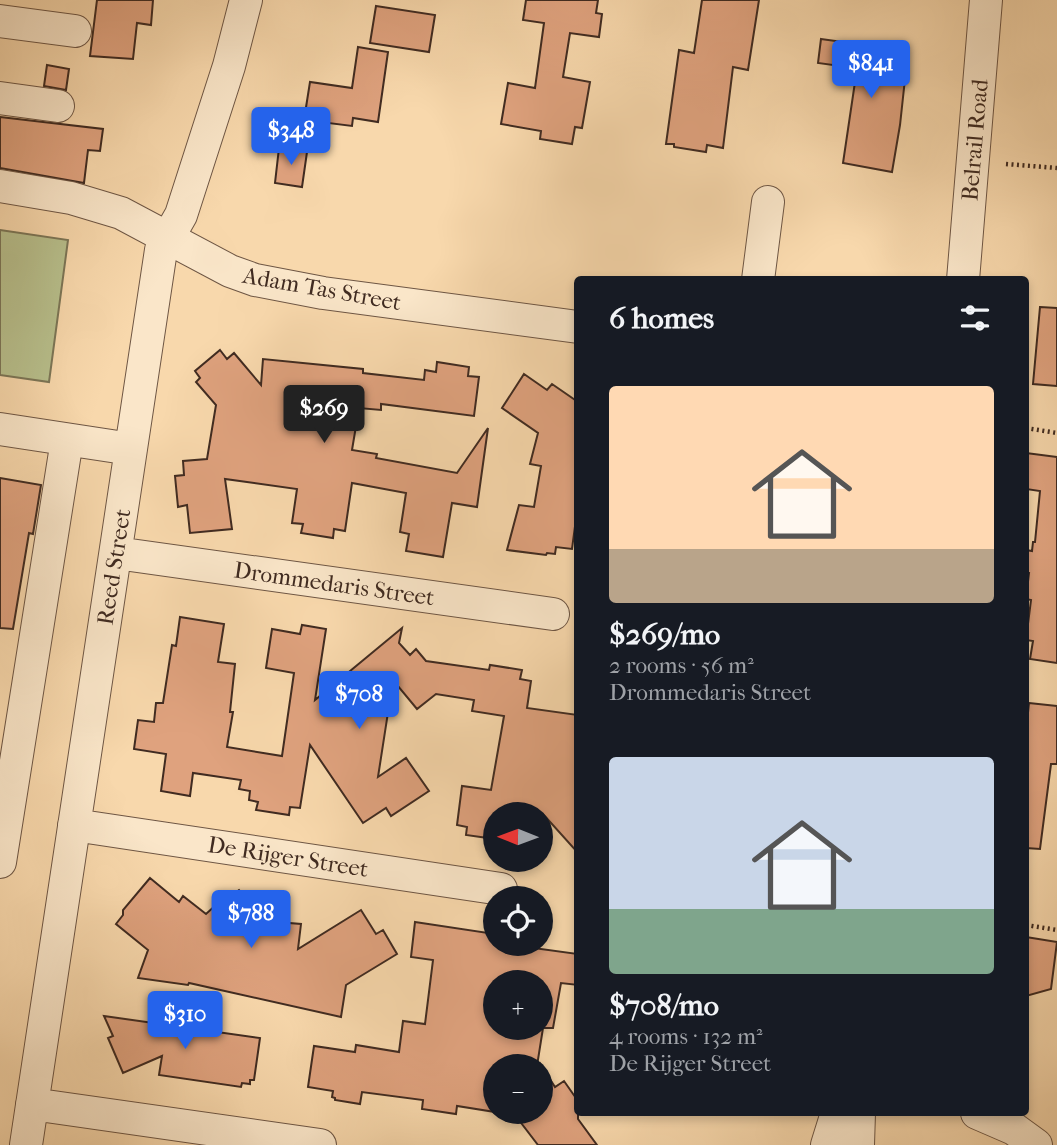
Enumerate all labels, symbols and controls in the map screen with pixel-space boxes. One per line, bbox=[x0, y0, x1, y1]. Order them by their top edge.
pin: $841 bbox=[830, 41, 912, 100]
text: $841 bbox=[848, 49, 894, 76]
street label: Belrail Road bbox=[956, 77, 994, 202]
pin: $348 bbox=[250, 108, 332, 167]
text: $348 bbox=[267, 116, 315, 143]
street label: Adam Tas Street bbox=[240, 262, 403, 316]
icon: filters bbox=[956, 299, 994, 337]
text: 6 homes bbox=[609, 301, 714, 336]
pin: $269 bbox=[283, 386, 365, 445]
text: $269 bbox=[300, 394, 349, 421]
icon: home bbox=[739, 431, 865, 557]
street label: Reed Street bbox=[91, 507, 137, 627]
street label: Drommedaris Street bbox=[232, 557, 436, 611]
text: $269/mo bbox=[609, 617, 720, 652]
text: 2 rooms · 56 m² bbox=[609, 652, 754, 679]
pin: $708 bbox=[318, 672, 400, 731]
text: Drommedaris Street bbox=[609, 679, 811, 706]
text: $708 bbox=[335, 680, 383, 707]
north arrow bbox=[483, 802, 553, 872]
map controls bbox=[483, 802, 553, 1124]
icon: home bbox=[739, 802, 865, 928]
street label: De Rijger Street bbox=[206, 831, 370, 883]
button: locate bbox=[483, 886, 553, 956]
pin: $788 bbox=[210, 890, 292, 950]
text: $788 bbox=[228, 899, 274, 926]
button: + bbox=[483, 970, 553, 1040]
text: $708/mo bbox=[609, 988, 719, 1023]
pin: $310 bbox=[144, 992, 226, 1051]
text: $310 bbox=[164, 1000, 206, 1027]
text: 4 rooms · 132 m² bbox=[609, 1023, 763, 1050]
text: De Rijger Street bbox=[609, 1050, 771, 1077]
button: − bbox=[483, 1054, 553, 1124]

